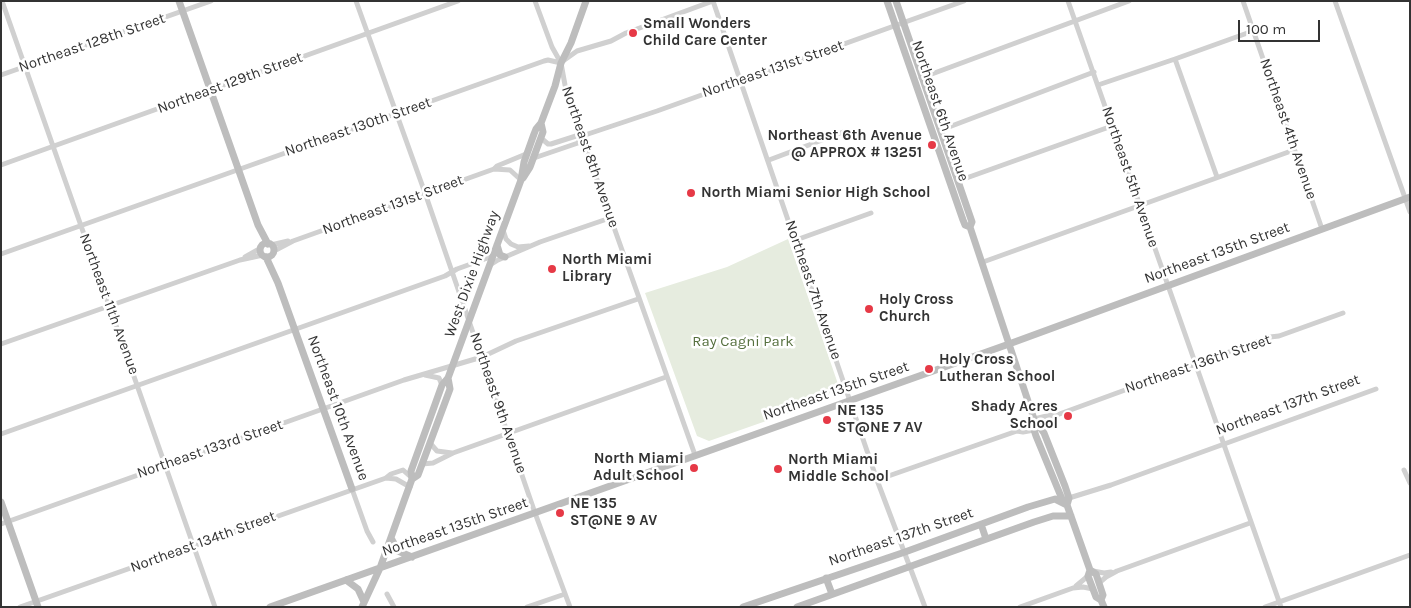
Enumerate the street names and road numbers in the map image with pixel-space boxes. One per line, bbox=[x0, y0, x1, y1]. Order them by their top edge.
street label: Northeast 128th Street bbox=[16, 9, 168, 77]
street label: Northeast 131st Street bbox=[700, 36, 846, 102]
street label: Northeast 6th Avenue bbox=[907, 38, 973, 184]
street label: Northeast 129th Street bbox=[155, 48, 305, 118]
street label: Northeast 4th Avenue bbox=[1255, 56, 1321, 202]
street label: Northeast 8th Avenue bbox=[557, 84, 623, 230]
street label: Northeast 130th Street bbox=[282, 93, 434, 161]
street label: Northeast 5th Avenue bbox=[1097, 104, 1163, 250]
street label: Northeast 131st Street bbox=[320, 171, 466, 239]
street label: West Dixie Highway bbox=[441, 208, 503, 340]
street label: Northeast 7th Avenue bbox=[781, 218, 845, 362]
street label: Northeast 135th Street bbox=[1142, 218, 1292, 288]
street label: Northeast 11th Avenue bbox=[75, 231, 143, 377]
street label: Northeast 9th Avenue bbox=[465, 330, 531, 476]
street label: Northeast 136th Street bbox=[1123, 331, 1273, 397]
street label: Northeast 10th Avenue bbox=[303, 333, 373, 483]
street label: Northeast 135th Street bbox=[761, 358, 911, 424]
street label: Northeast 137th Street bbox=[1214, 371, 1362, 439]
street label: Northeast 133rd Street bbox=[135, 416, 285, 482]
street label: Northeast 135th Street bbox=[380, 494, 530, 560]
street label: Northeast 137th Street bbox=[826, 504, 976, 570]
street label: Northeast 134th Street bbox=[128, 507, 278, 577]

